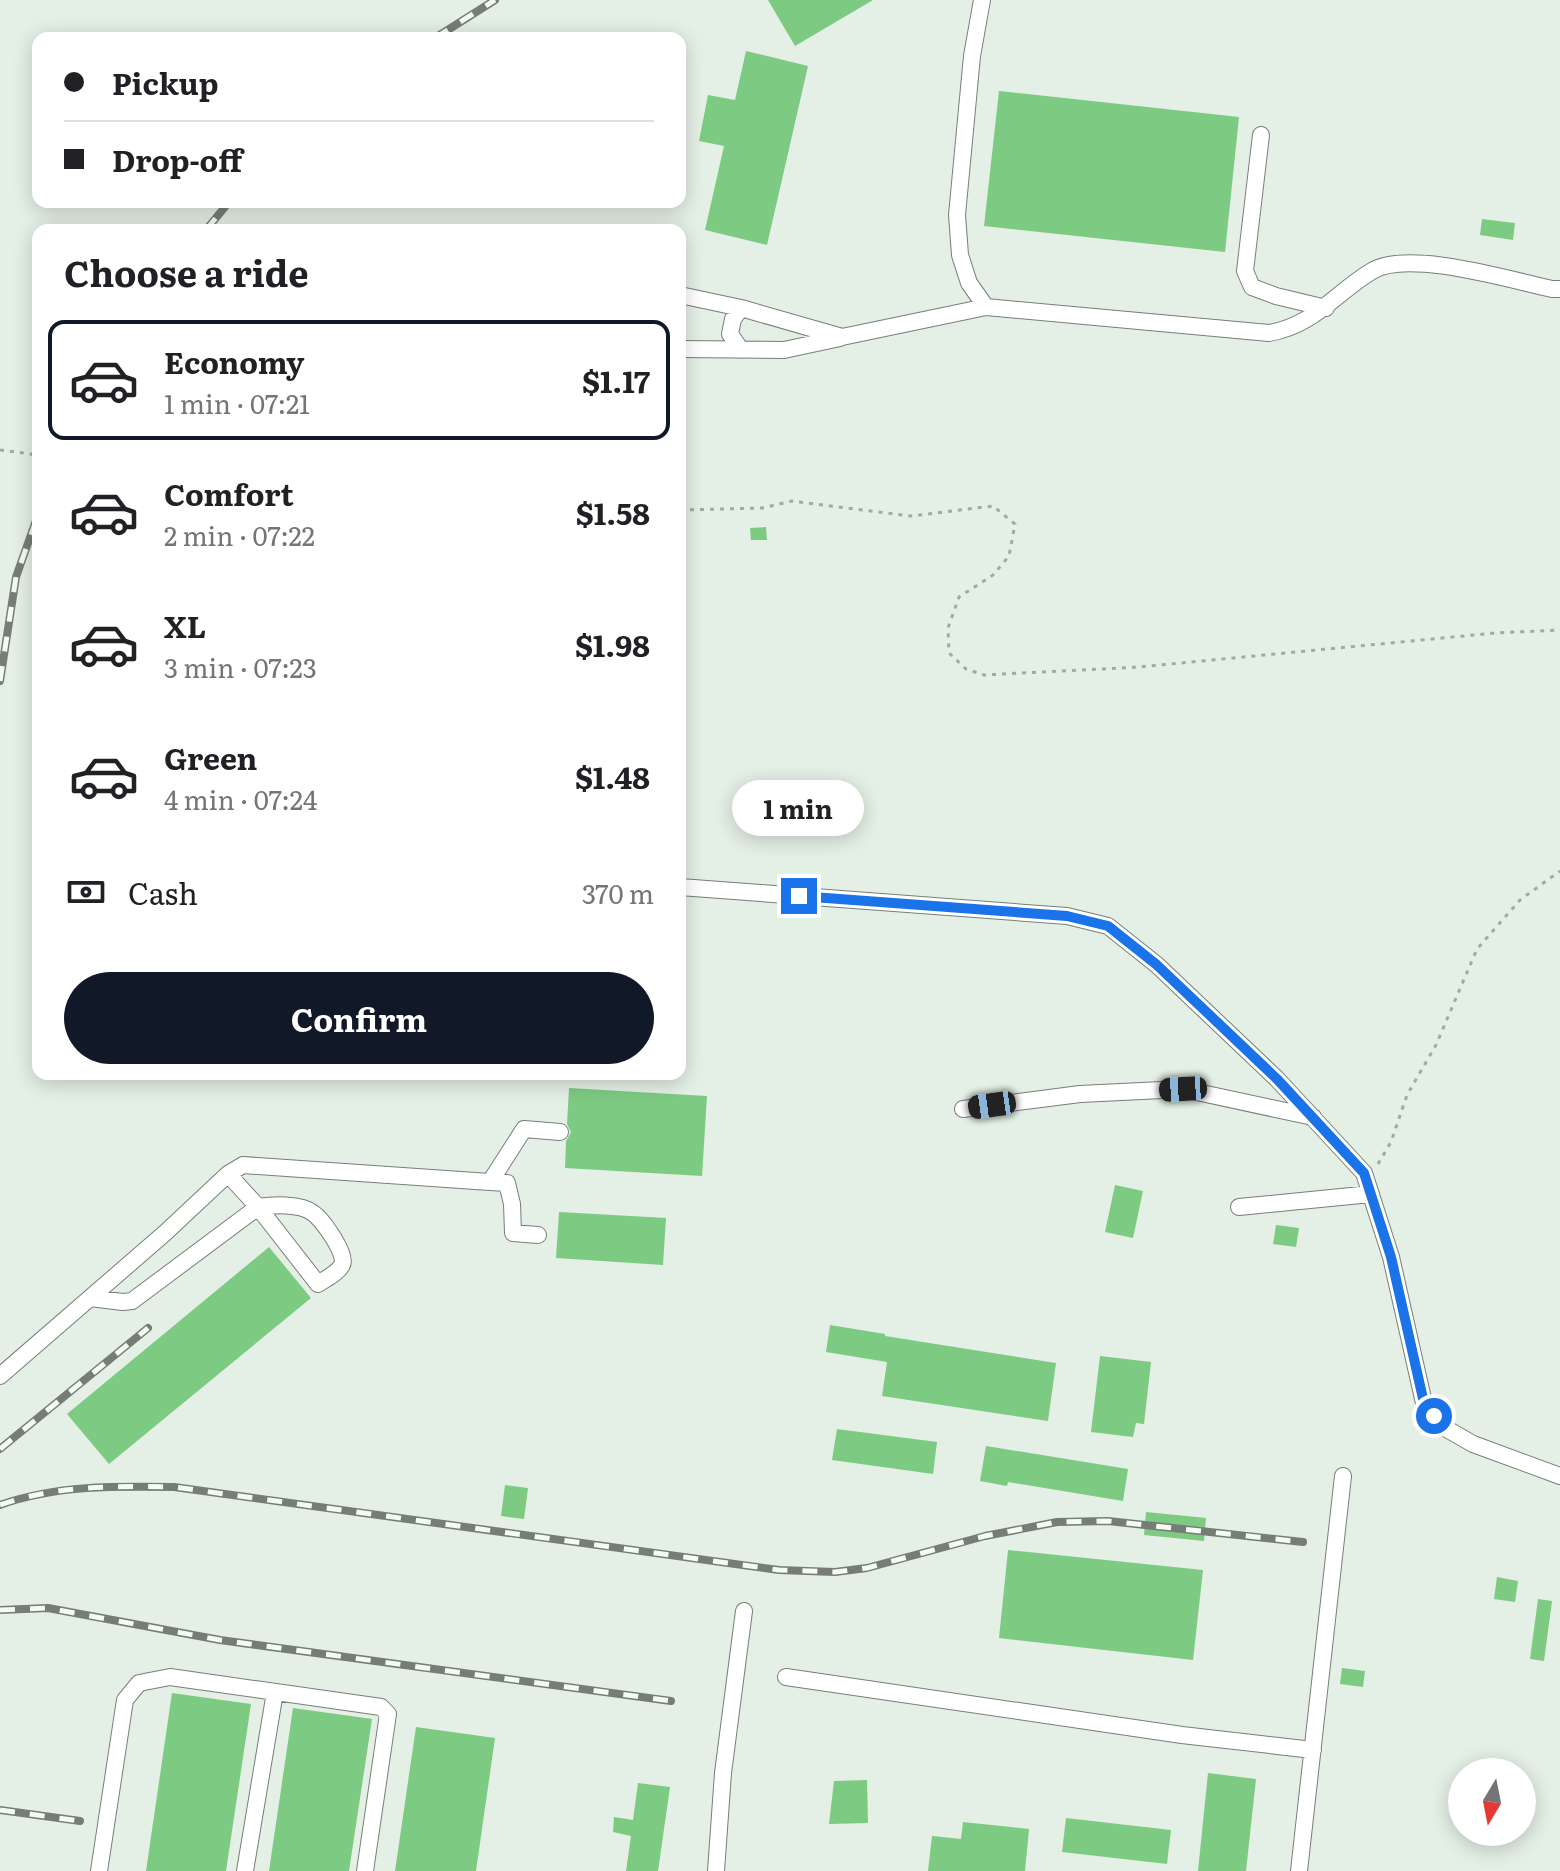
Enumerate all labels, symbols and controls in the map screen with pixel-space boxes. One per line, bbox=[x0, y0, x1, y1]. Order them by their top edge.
text: Pickup bbox=[112, 60, 219, 104]
text: Drop-off bbox=[112, 137, 242, 181]
text: Choose a ride bbox=[64, 245, 309, 298]
text: Economy bbox=[164, 339, 304, 383]
icon: car bbox=[68, 344, 140, 416]
text: $1.17 bbox=[582, 358, 650, 402]
text: 1 min · 07:21 bbox=[164, 383, 310, 422]
text: Comfort bbox=[164, 471, 294, 515]
icon: car bbox=[68, 476, 140, 548]
text: $1.58 bbox=[576, 490, 650, 534]
text: 2 min · 07:22 bbox=[164, 515, 315, 554]
text: XL bbox=[164, 603, 206, 647]
icon: car bbox=[68, 608, 140, 680]
text: $1.98 bbox=[575, 622, 650, 666]
text: 3 min · 07:23 bbox=[164, 647, 317, 686]
text: Green bbox=[164, 735, 257, 779]
icon: car bbox=[68, 740, 140, 812]
text: $1.48 bbox=[575, 754, 650, 798]
text: 4 min · 07:24 bbox=[164, 779, 317, 818]
callout: 1 min bbox=[733, 780, 865, 836]
text: 1 min bbox=[763, 788, 833, 827]
icon: cash bbox=[64, 870, 108, 914]
text: Cash bbox=[128, 870, 198, 914]
text: 370 m bbox=[582, 873, 654, 912]
route end bbox=[781, 878, 817, 914]
button: Confirm bbox=[64, 972, 654, 1064]
car bbox=[1158, 1076, 1208, 1102]
car bbox=[967, 1090, 1017, 1120]
route start bbox=[1416, 1398, 1452, 1434]
north arrow bbox=[1448, 1758, 1536, 1846]
map controls bbox=[1448, 1758, 1536, 1846]

